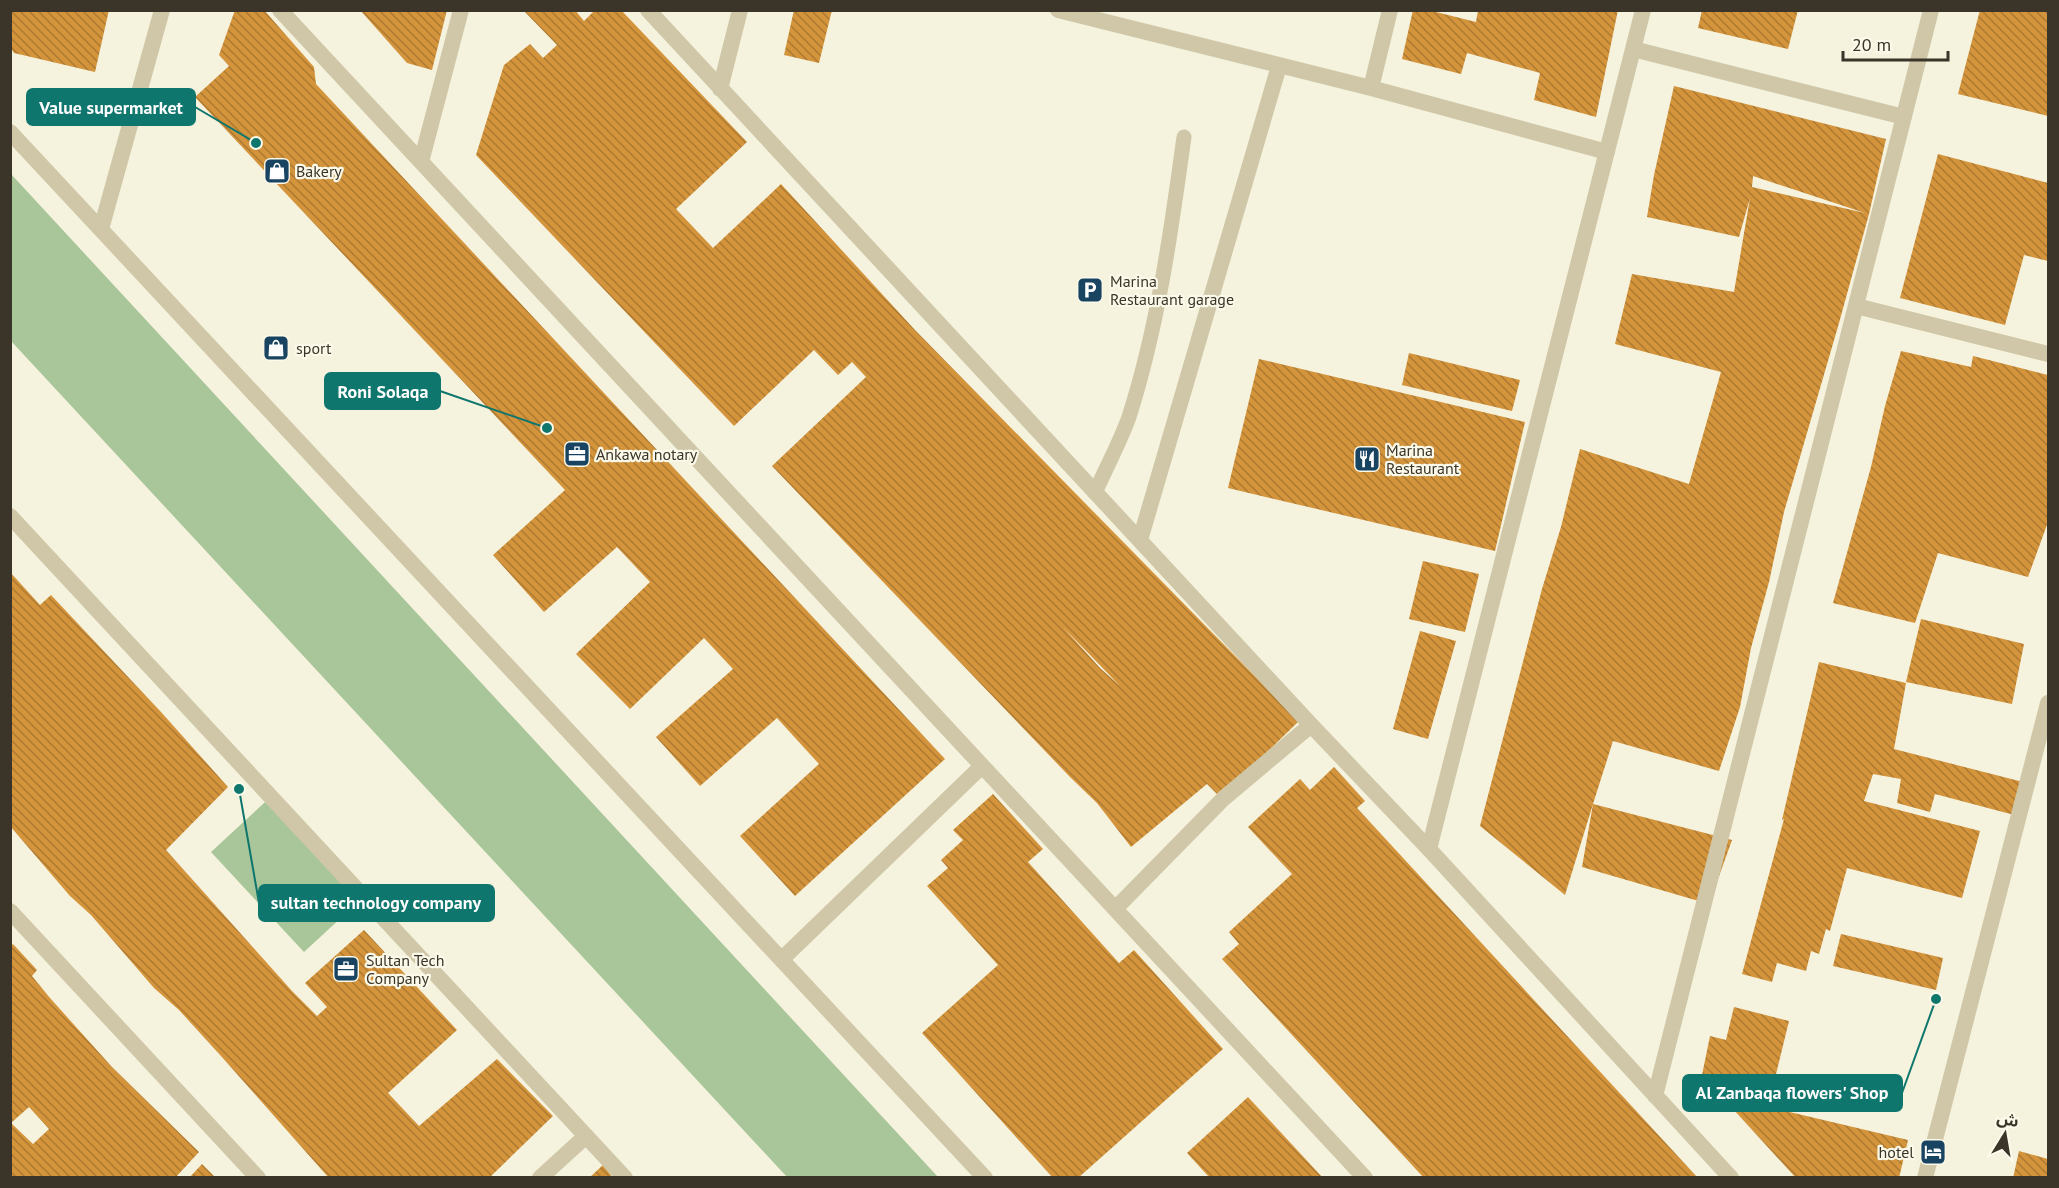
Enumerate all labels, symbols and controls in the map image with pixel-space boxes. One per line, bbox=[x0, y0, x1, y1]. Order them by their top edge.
scale bar bbox=[1843, 24, 1948, 62]
text: 20 m bbox=[1852, 33, 1891, 56]
callout: Value supermarket bbox=[27, 89, 195, 125]
text: Value supermarket bbox=[38, 96, 184, 119]
shop icon: Bakery bbox=[262, 156, 292, 186]
place label: Bakery bbox=[296, 161, 342, 181]
place label: Marina Restaurant garage bbox=[1110, 271, 1234, 309]
parking icon: Marina Restaurant garage bbox=[1075, 275, 1105, 305]
shop icon: sport bbox=[261, 333, 291, 363]
place label: sport bbox=[296, 338, 332, 358]
callout: Roni Solaqa bbox=[325, 373, 440, 409]
text: Roni Solaqa bbox=[338, 380, 428, 403]
office icon: Ankawa notary bbox=[562, 439, 592, 469]
place label: Marina Restaurant bbox=[1386, 440, 1460, 478]
place label: Ankawa notary bbox=[596, 444, 698, 464]
restaurant icon: Marina Restaurant bbox=[1352, 444, 1382, 474]
callout: sultan technology company bbox=[259, 885, 494, 921]
text: sultan technology company bbox=[271, 891, 482, 914]
place label: Sultan Tech Company bbox=[366, 950, 444, 988]
office icon: Sultan Tech Company bbox=[331, 954, 361, 984]
callout: Al Zanbaqa flowers' Shop bbox=[1683, 1075, 1902, 1111]
text: Al Zanbaqa flowers' Shop bbox=[1696, 1081, 1889, 1104]
north arrow bbox=[1975, 1104, 2035, 1164]
text: ش bbox=[1995, 1107, 2021, 1131]
hotel icon: hotel bbox=[1918, 1137, 1948, 1167]
place label: hotel bbox=[1879, 1142, 1914, 1162]

